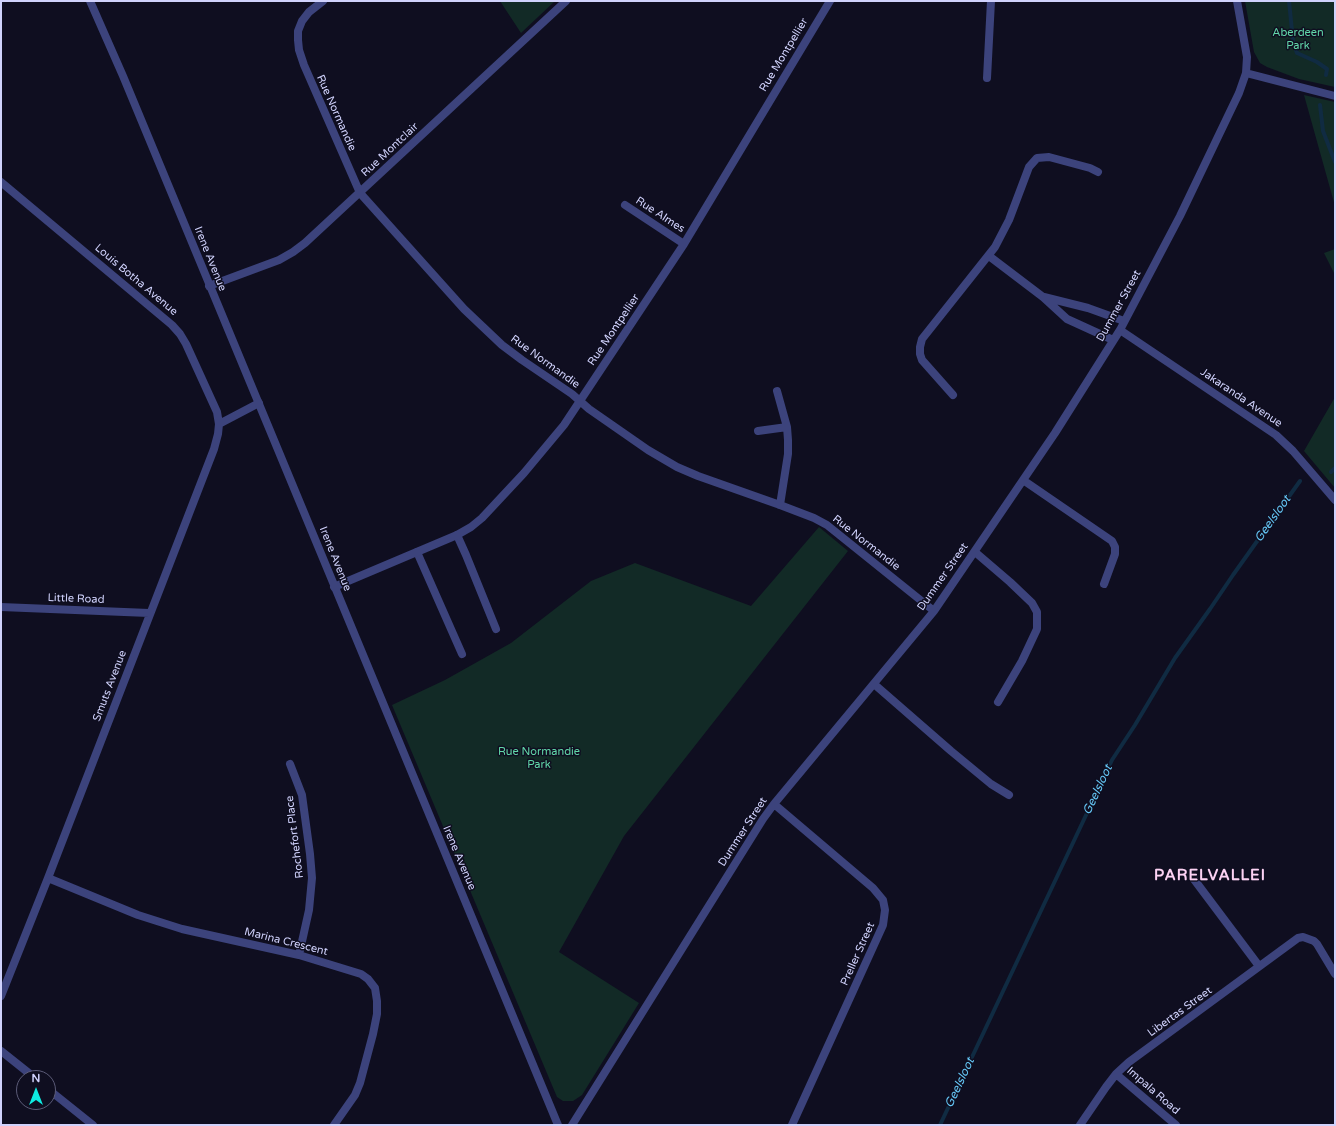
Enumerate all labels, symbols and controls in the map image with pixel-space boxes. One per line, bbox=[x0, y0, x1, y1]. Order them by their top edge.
street label: Rue Montpellier bbox=[757, 16, 811, 94]
park label: Aberdeen Park bbox=[1272, 26, 1324, 52]
street label: Rue Normandie bbox=[313, 73, 359, 153]
street label: Rue Montclair bbox=[359, 120, 421, 180]
street label: Rue Almes bbox=[633, 194, 687, 236]
street label: Irene Avenue bbox=[191, 225, 229, 293]
street label: Louis Botha Avenue bbox=[92, 241, 180, 319]
street label: Dummer Street bbox=[1094, 268, 1144, 344]
street label: Rue Montpellier bbox=[585, 292, 643, 368]
street label: Rue Normandie bbox=[508, 333, 582, 391]
street label: Jakaranda Avenue bbox=[1198, 366, 1284, 430]
water label: Geelsloot bbox=[1252, 493, 1294, 545]
street label: Rue Normandie bbox=[830, 513, 902, 573]
street label: Irene Avenue bbox=[316, 525, 354, 593]
street label: Dummer Street bbox=[915, 541, 971, 613]
street label: Little Road bbox=[47, 591, 105, 607]
street label: Smuts Avenue bbox=[90, 649, 130, 723]
park label: Rue Normandie Park bbox=[498, 745, 580, 771]
water label: Geelsloot bbox=[1080, 763, 1116, 817]
street label: Rochefort Place bbox=[283, 795, 307, 879]
street label: Dummer Street bbox=[716, 795, 770, 869]
street label: Irene Avenue bbox=[440, 824, 478, 892]
district label: PARELVALLEI bbox=[1154, 867, 1266, 885]
street label: Preller Street bbox=[838, 920, 878, 988]
street label: Marina Crescent bbox=[243, 925, 329, 959]
street label: Libertas Street bbox=[1145, 984, 1215, 1040]
water label: Geelsloot bbox=[942, 1056, 978, 1110]
street label: Impala Road bbox=[1124, 1064, 1182, 1118]
north arrow bbox=[16, 1070, 56, 1110]
text: N bbox=[32, 1072, 40, 1085]

